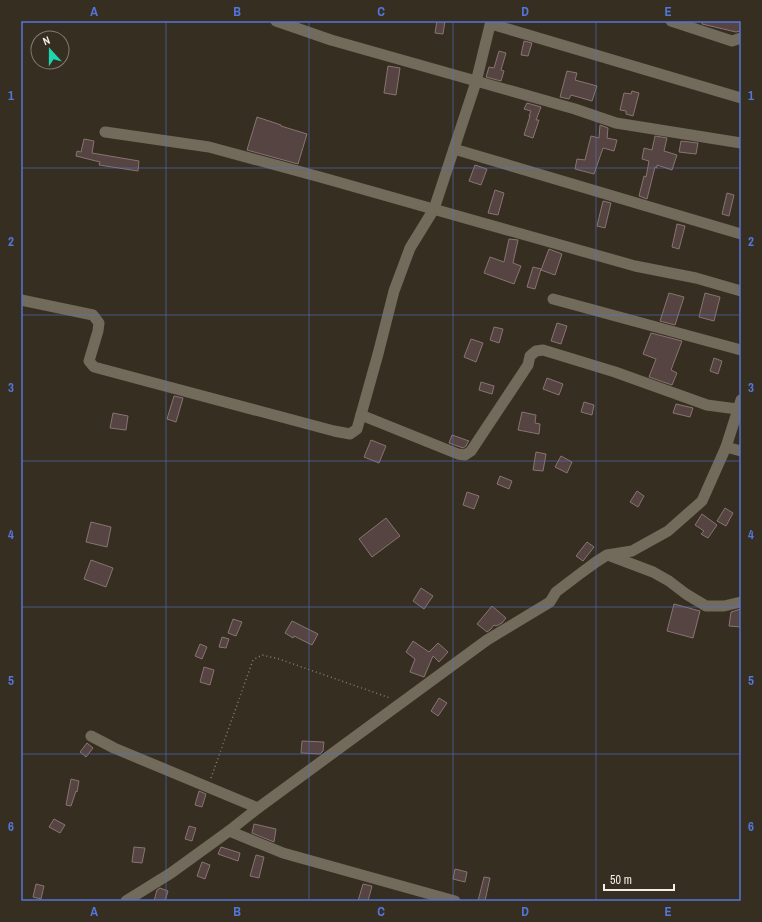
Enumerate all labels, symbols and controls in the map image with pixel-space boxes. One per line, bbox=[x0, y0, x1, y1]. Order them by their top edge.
text: A bbox=[90, 3, 98, 20]
text: B bbox=[233, 3, 241, 20]
text: C bbox=[377, 3, 385, 20]
text: D bbox=[521, 3, 529, 20]
text: E bbox=[664, 3, 672, 20]
north arrow bbox=[30, 30, 70, 70]
text: N bbox=[41, 33, 52, 48]
text: 1 bbox=[8, 87, 14, 104]
text: 1 bbox=[748, 87, 754, 104]
text: 2 bbox=[8, 233, 14, 250]
text: 2 bbox=[748, 233, 754, 250]
text: 3 bbox=[8, 379, 14, 396]
text: 3 bbox=[748, 379, 754, 396]
text: 4 bbox=[8, 526, 14, 543]
text: 4 bbox=[748, 526, 754, 543]
text: 5 bbox=[8, 672, 14, 689]
text: 5 bbox=[748, 672, 754, 689]
text: 6 bbox=[8, 818, 14, 835]
text: 6 bbox=[748, 818, 754, 835]
scale bar bbox=[604, 866, 674, 892]
text: 50 m bbox=[610, 872, 632, 888]
text: A bbox=[90, 903, 98, 920]
text: B bbox=[233, 903, 241, 920]
text: C bbox=[377, 903, 385, 920]
text: D bbox=[521, 903, 529, 920]
text: E bbox=[664, 903, 672, 920]

